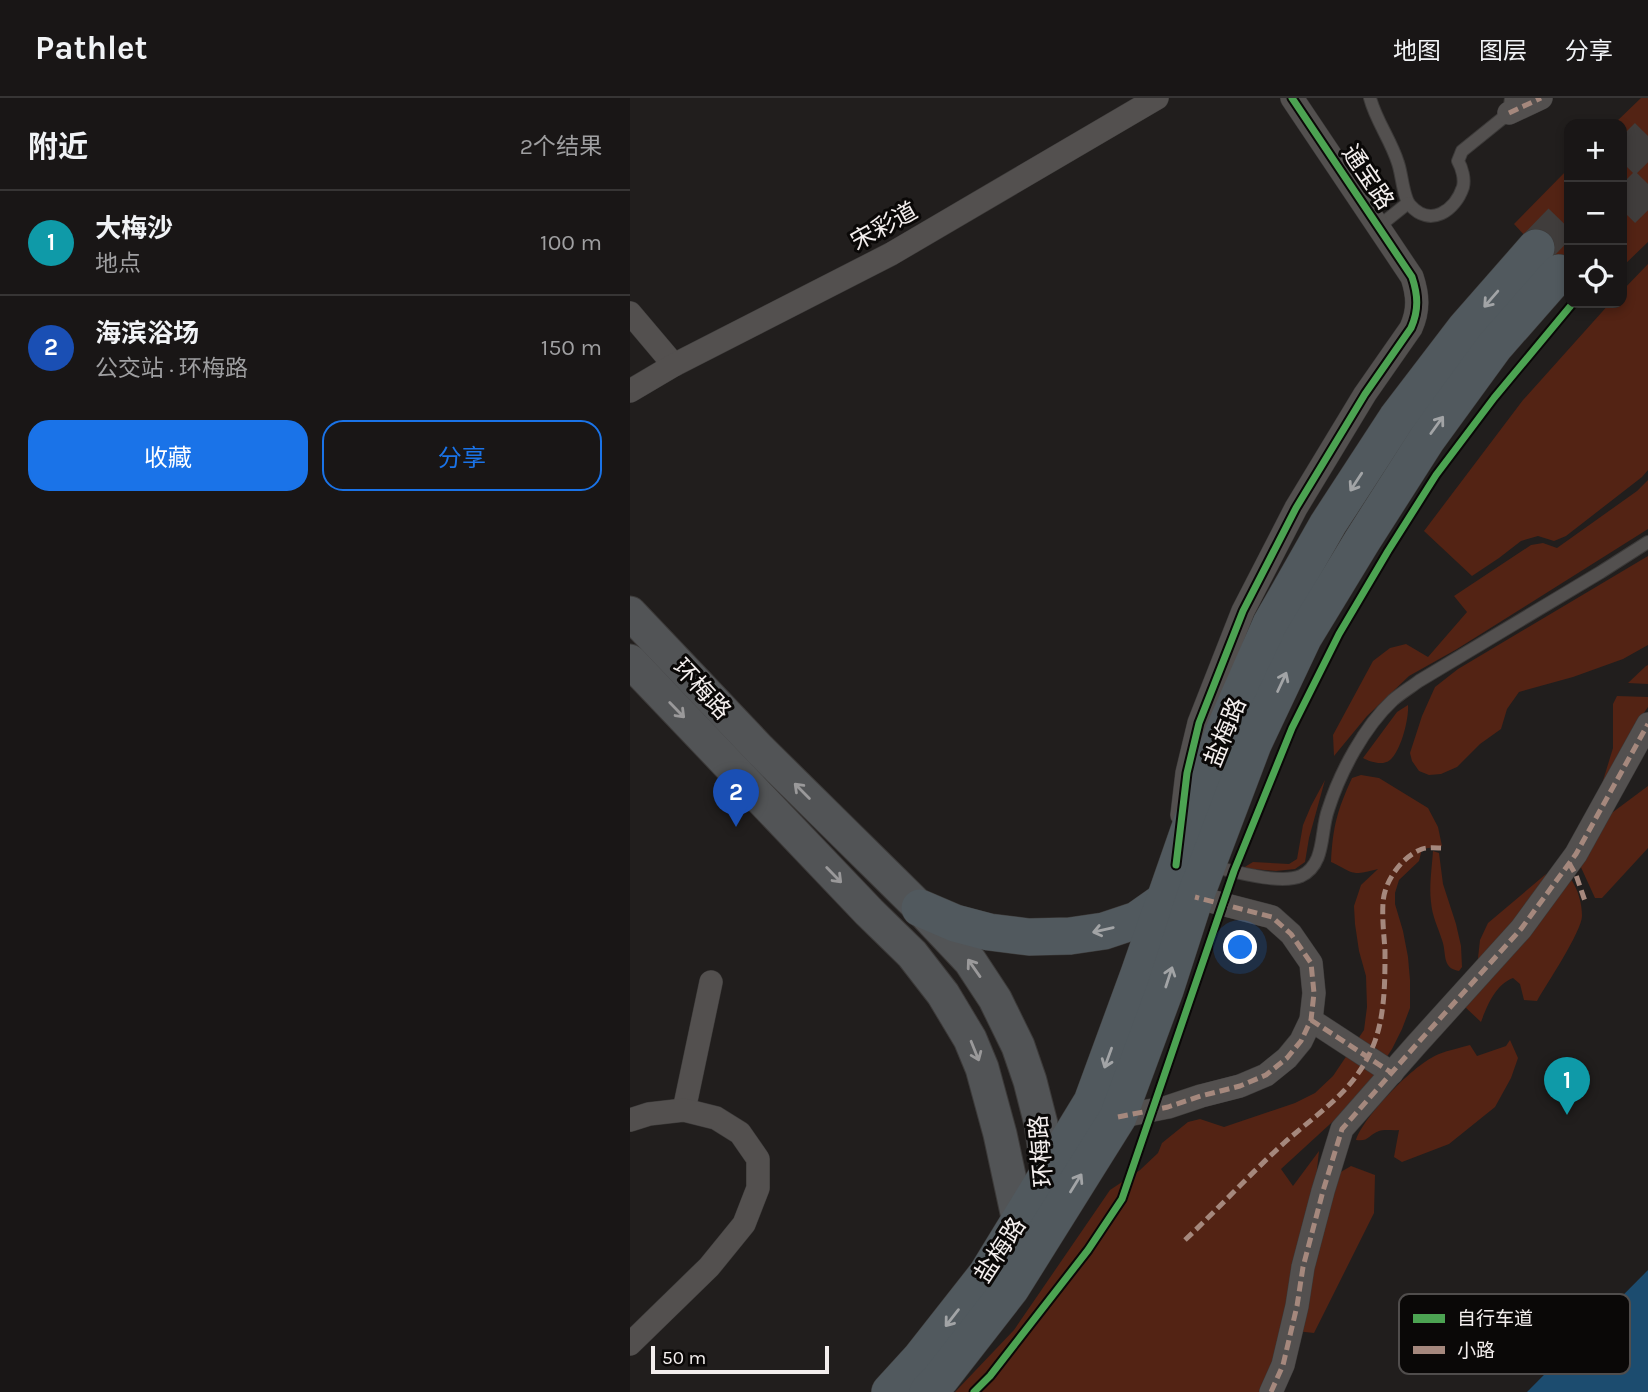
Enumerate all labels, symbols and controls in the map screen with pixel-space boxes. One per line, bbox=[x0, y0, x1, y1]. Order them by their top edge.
text: Pathlet bbox=[35, 29, 148, 67]
text: 地图 bbox=[1393, 37, 1441, 65]
text: 图层 bbox=[1479, 37, 1527, 65]
text: 分享 bbox=[1565, 37, 1613, 65]
map controls bbox=[1564, 119, 1627, 308]
button: + bbox=[1564, 119, 1627, 182]
text: 附近 bbox=[28, 129, 88, 165]
text: 2个结果 bbox=[520, 133, 602, 160]
street label: 通宝路 bbox=[1336, 139, 1400, 215]
button: − bbox=[1564, 182, 1627, 245]
street label: 宋彩道 bbox=[846, 196, 922, 256]
text: 大梅沙 bbox=[95, 213, 173, 244]
text: 1 bbox=[47, 229, 55, 256]
text: 100 m bbox=[540, 229, 602, 256]
button: locate bbox=[1564, 245, 1627, 308]
text: 地点 bbox=[95, 250, 141, 277]
one-way arrow bbox=[1483, 290, 1499, 308]
text: 海滨浴场 bbox=[95, 318, 199, 349]
text: 2 bbox=[44, 334, 58, 361]
text: 150 m bbox=[541, 334, 602, 361]
text: 公交站 · 环梅路 bbox=[95, 355, 248, 382]
one-way arrow bbox=[1430, 416, 1445, 435]
button: 收藏 bbox=[28, 420, 308, 491]
button: 分享 bbox=[322, 420, 602, 491]
one-way arrow bbox=[1348, 471, 1362, 491]
street label: 环梅路 bbox=[667, 653, 737, 725]
one-way arrow bbox=[1276, 672, 1289, 693]
street label: 盐梅路 bbox=[1199, 693, 1251, 771]
one-way arrow bbox=[669, 701, 685, 719]
pin: 2 bbox=[713, 769, 759, 827]
one-way arrow bbox=[793, 782, 810, 799]
one-way arrow bbox=[825, 866, 842, 883]
one-way arrow bbox=[1092, 924, 1115, 938]
your location bbox=[1223, 930, 1257, 964]
one-way arrow bbox=[967, 959, 981, 978]
one-way arrow bbox=[1164, 966, 1176, 988]
one-way arrow bbox=[969, 1040, 982, 1062]
one-way arrow bbox=[1101, 1047, 1113, 1069]
pin: 1 bbox=[1544, 1057, 1590, 1115]
street label: 环梅路 bbox=[1024, 1114, 1058, 1188]
one-way arrow bbox=[1069, 1174, 1084, 1193]
street label: 盐梅路 bbox=[969, 1212, 1031, 1288]
legend bbox=[1399, 1294, 1630, 1374]
text: 自行车道 bbox=[1457, 1308, 1533, 1330]
one-way arrow bbox=[945, 1309, 960, 1327]
text: 小路 bbox=[1457, 1340, 1495, 1362]
scale bar bbox=[651, 1343, 830, 1375]
text: 50 m bbox=[662, 1347, 706, 1369]

